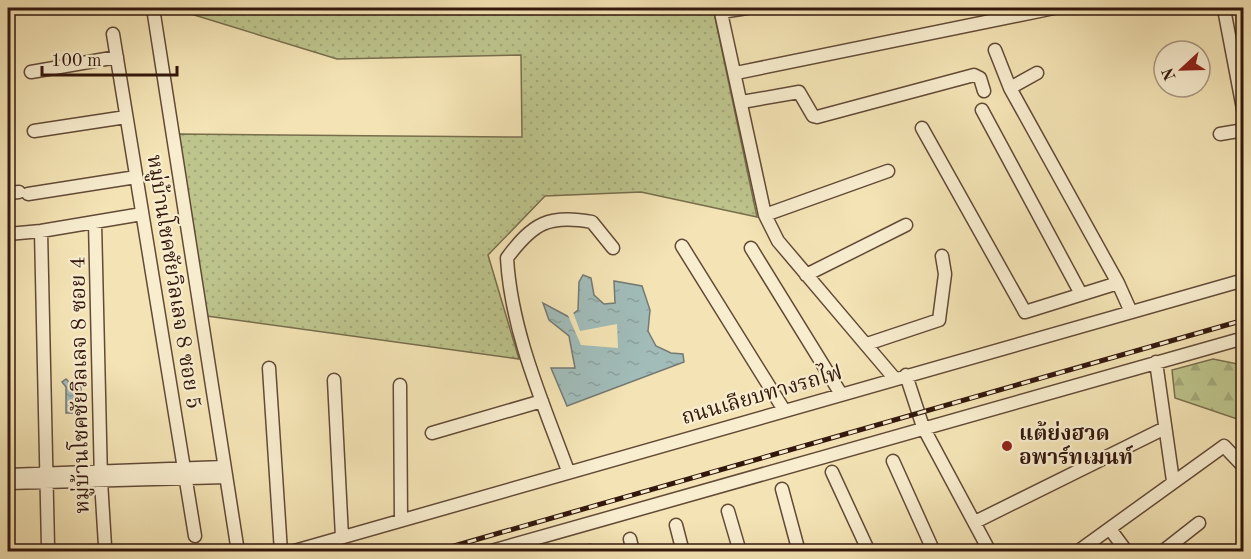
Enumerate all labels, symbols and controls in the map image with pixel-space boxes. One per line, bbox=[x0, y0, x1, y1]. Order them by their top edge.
scale bar bbox=[42, 39, 177, 77]
north arrow bbox=[1152, 39, 1212, 99]
text: 100 m bbox=[51, 52, 102, 70]
text: N bbox=[1160, 64, 1180, 83]
street label: หมู่บ้านโชคชัยวิลเลจ 8 ซอย 5 bbox=[142, 152, 209, 411]
street label: หมู่บ้านโชคชัยวิลเลจ 8 ซอย 4 bbox=[62, 256, 95, 514]
street label: ถนนเลียบทางรถไฟ bbox=[678, 357, 845, 429]
place label: แต้ย่งฮวด อพาร์ทเมนท์ bbox=[1019, 421, 1134, 469]
marker: แต้ย่งฮวด อพาร์ทเมนท์ bbox=[1000, 439, 1014, 453]

